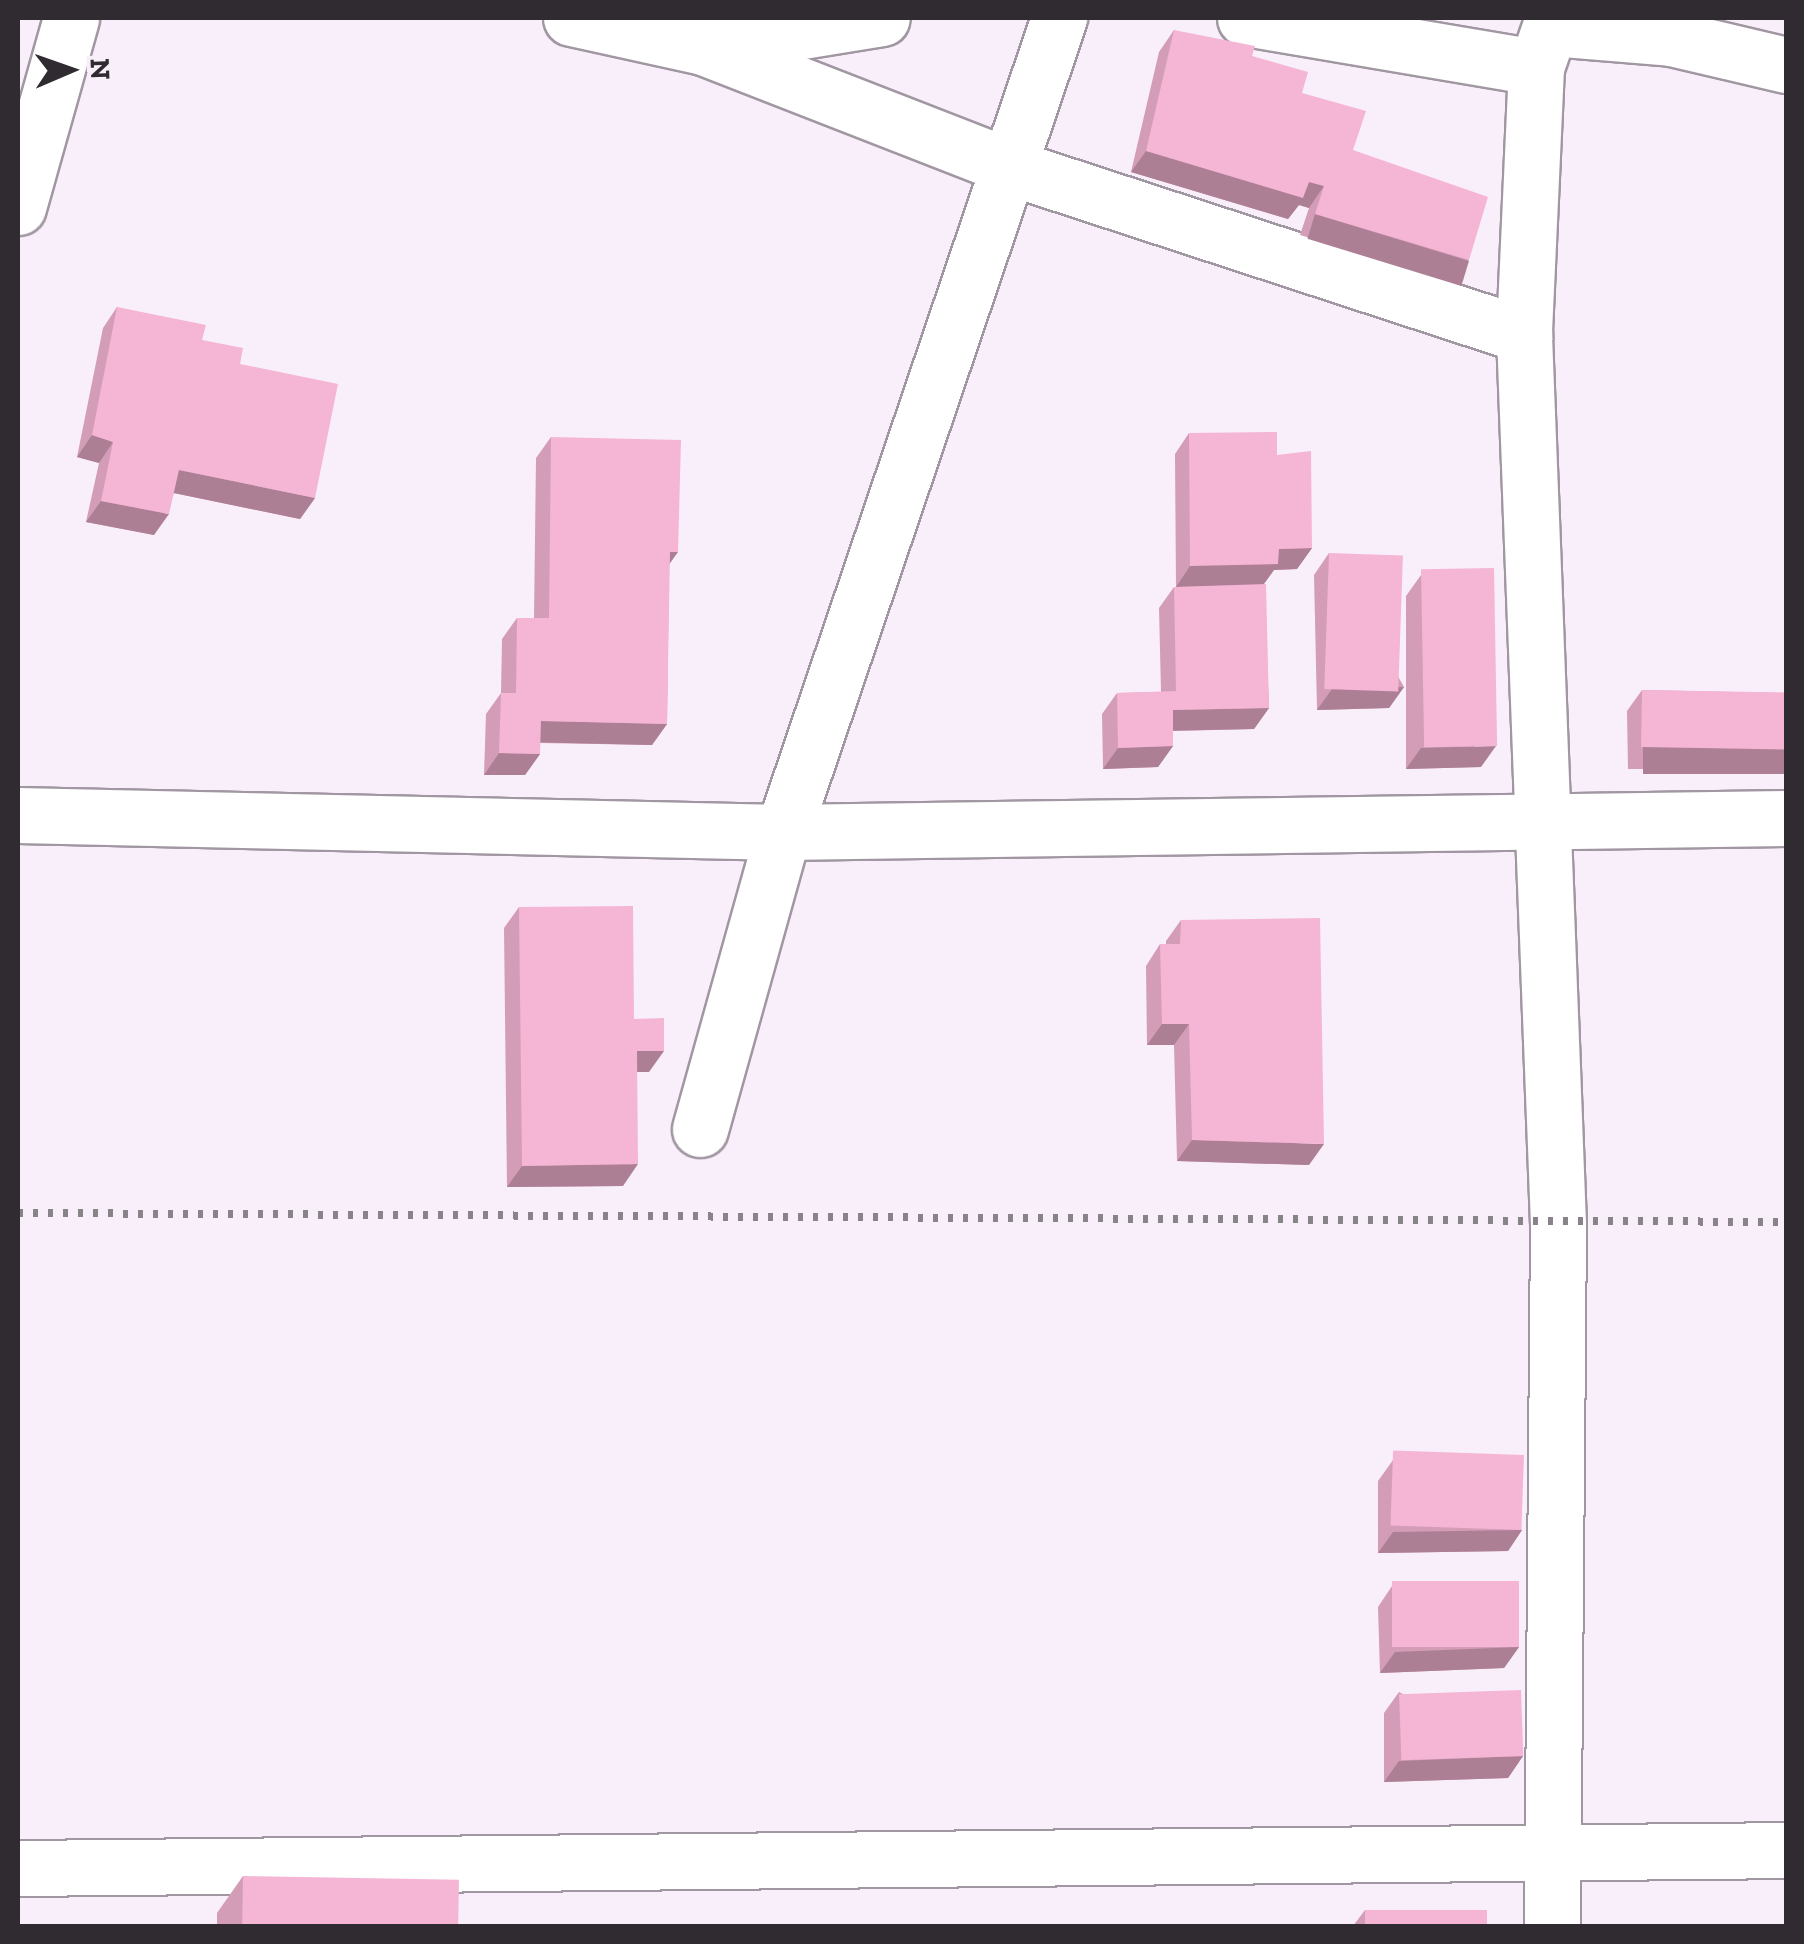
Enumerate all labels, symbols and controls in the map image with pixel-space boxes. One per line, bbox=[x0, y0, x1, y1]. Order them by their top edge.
north arrow bbox=[20, 20, 120, 120]
text: N bbox=[84, 58, 117, 80]

